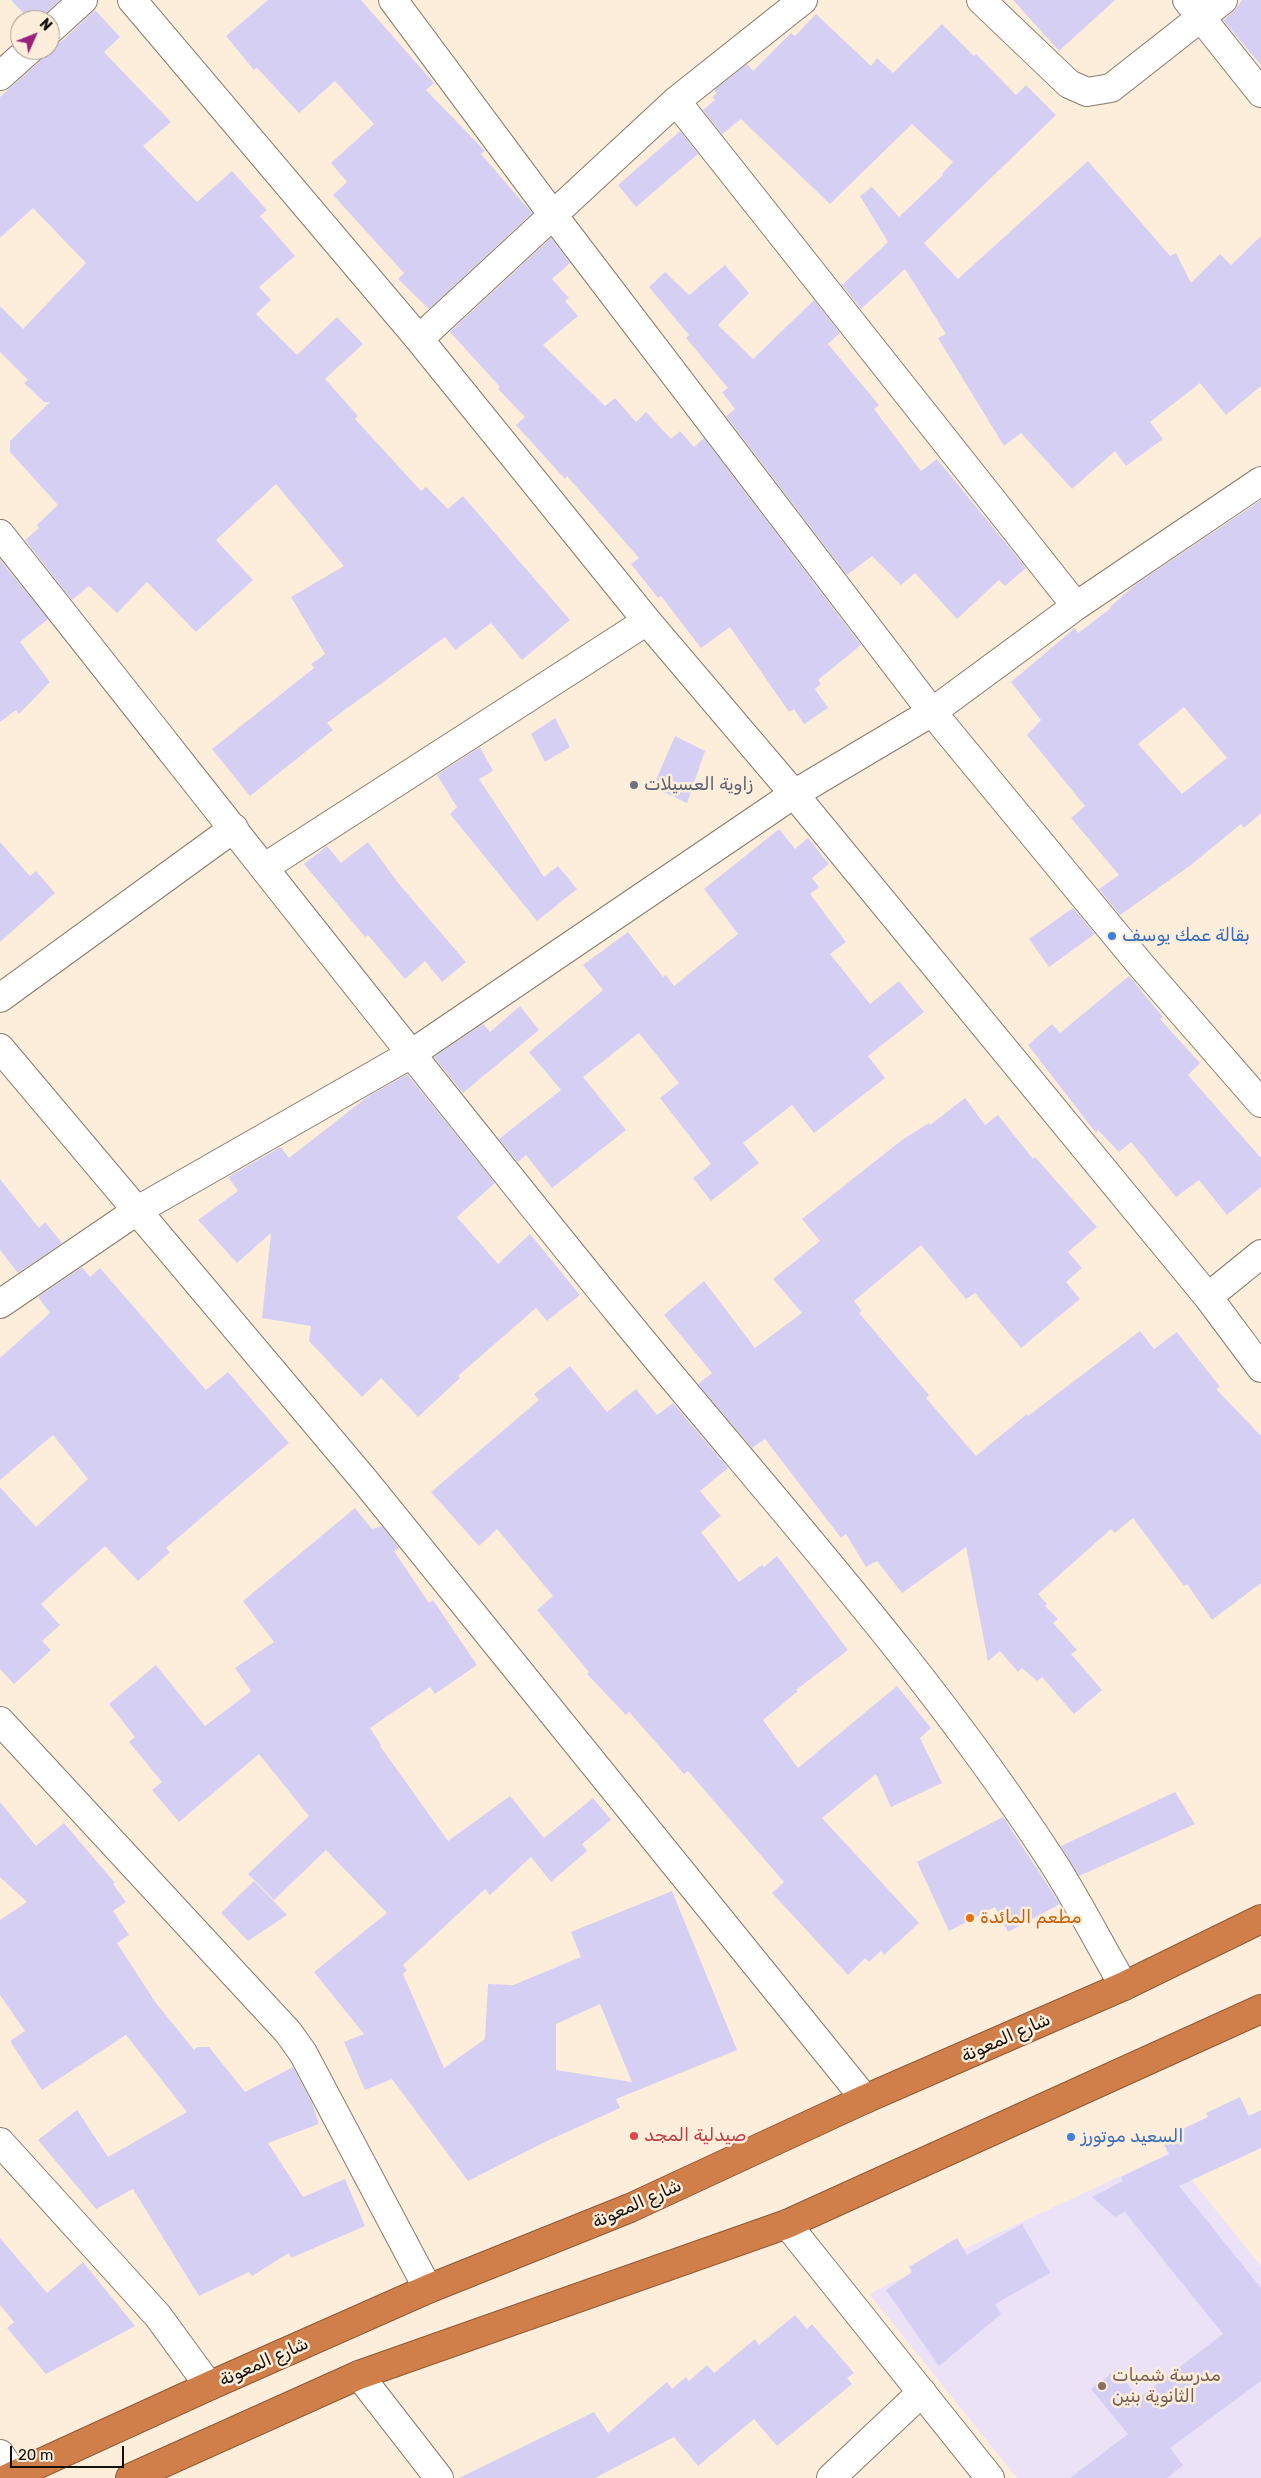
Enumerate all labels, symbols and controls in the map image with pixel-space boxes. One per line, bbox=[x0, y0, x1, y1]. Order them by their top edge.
north arrow bbox=[10, 10, 60, 60]
text: N bbox=[36, 15, 55, 34]
place label: زاوية العسيلات bbox=[644, 774, 753, 796]
marker: زاوية العسيلات bbox=[628, 779, 640, 791]
place label: بقالة عمك يوسف bbox=[1122, 925, 1250, 947]
marker: بقالة عمك يوسف bbox=[1106, 930, 1118, 942]
place label: مطعم المائدة bbox=[980, 1907, 1081, 1929]
marker: مطعم المائدة bbox=[964, 1912, 976, 1924]
street label: شارع المعونة bbox=[958, 2009, 1054, 2067]
place label: صيدلية المجد bbox=[644, 2125, 746, 2147]
place label: السعيد موتورز bbox=[1081, 2126, 1183, 2148]
marker: صيدلية المجد bbox=[628, 2130, 640, 2142]
marker: السعيد موتورز bbox=[1065, 2131, 1077, 2143]
street label: شارع المعونة bbox=[589, 2175, 685, 2233]
street label: شارع المعونة bbox=[216, 2333, 312, 2391]
place label: مدرسة شمبات الثانوية بنين bbox=[1112, 2365, 1221, 2408]
marker: مدرسة شمبات الثانوية بنين bbox=[1096, 2380, 1108, 2392]
scale bar bbox=[12, 2436, 126, 2468]
text: 20 m bbox=[18, 2446, 53, 2464]

